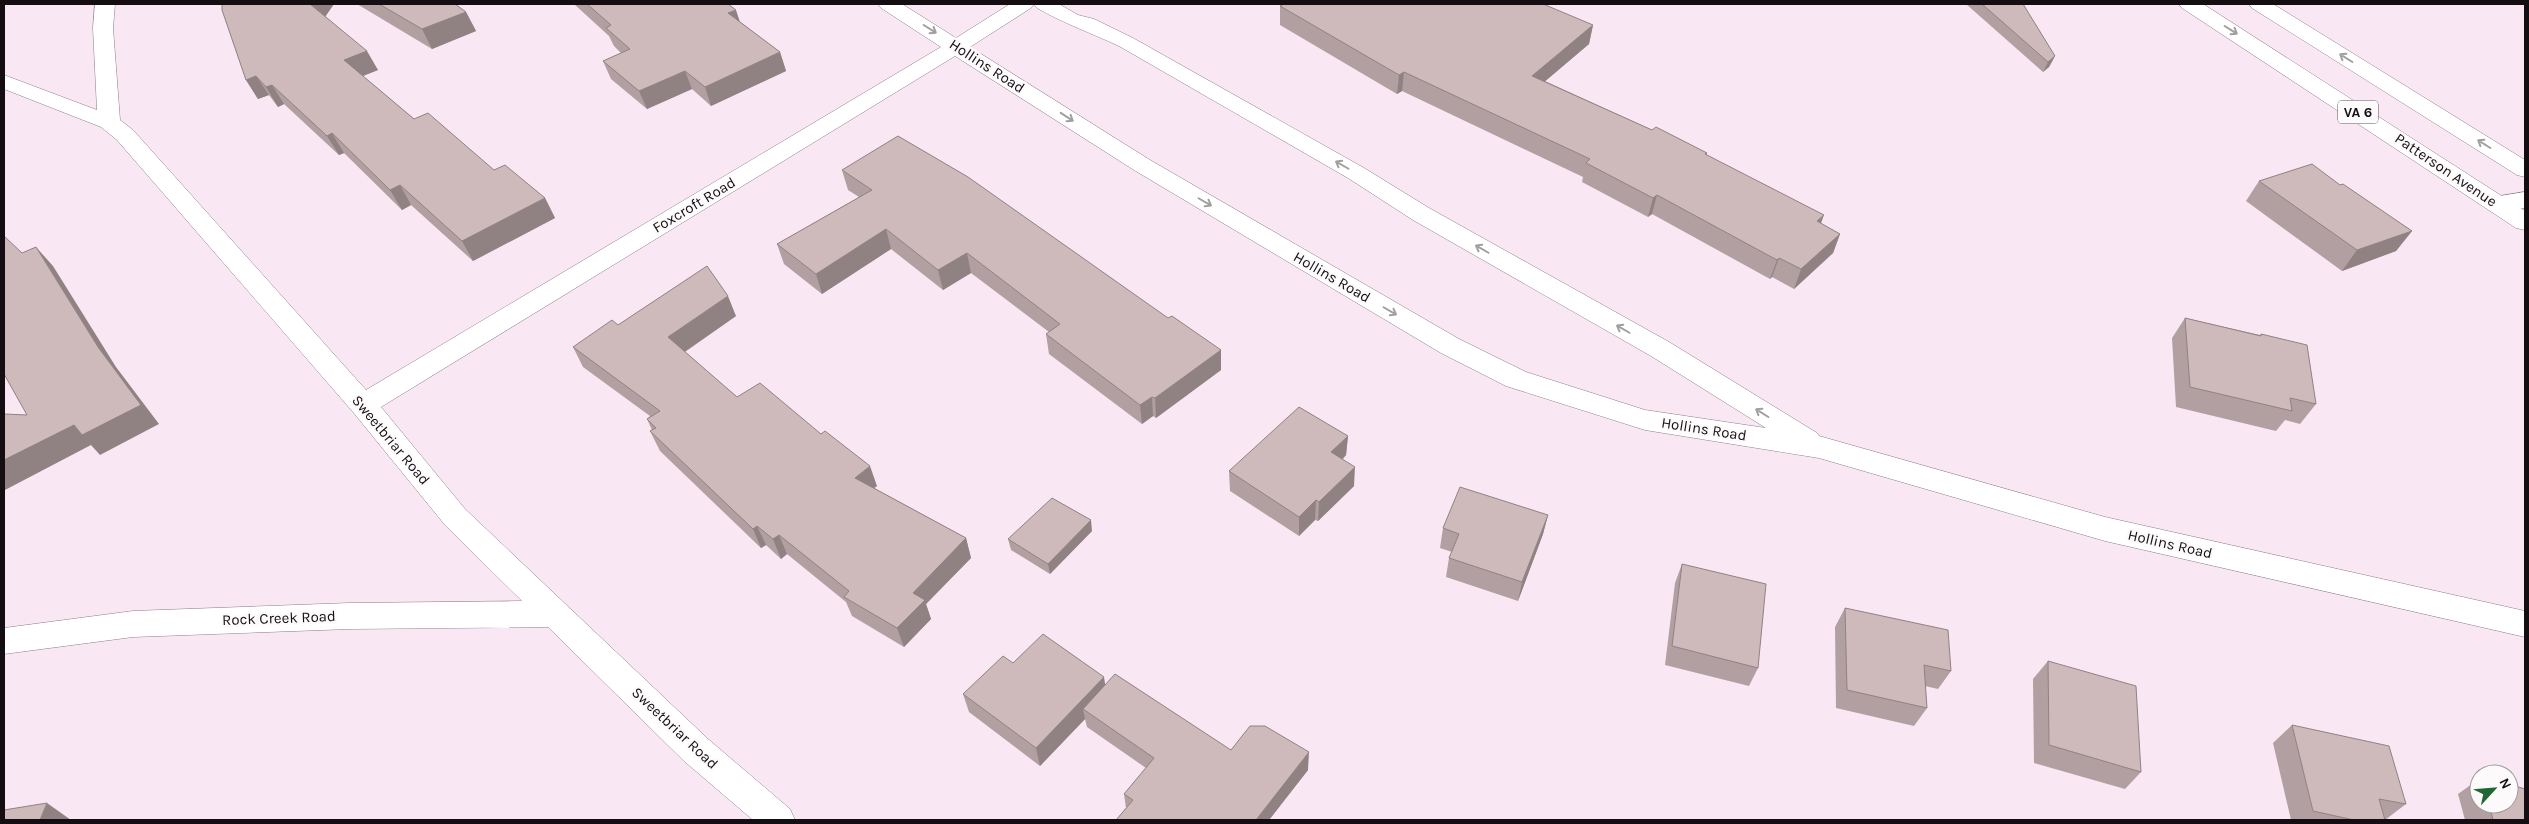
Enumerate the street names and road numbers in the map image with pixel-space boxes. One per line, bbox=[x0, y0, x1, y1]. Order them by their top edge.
street label: Hollins Road bbox=[946, 35, 1028, 97]
road number: VA 6 bbox=[2338, 100, 2378, 124]
street label: Patterson Avenue bbox=[2392, 129, 2500, 211]
street label: Foxcroft Road bbox=[649, 173, 739, 237]
street label: Hollins Road bbox=[1290, 248, 1374, 306]
street label: Sweetbriar Road bbox=[348, 391, 434, 489]
street label: Hollins Road bbox=[1660, 413, 1748, 445]
street label: Hollins Road bbox=[2126, 526, 2214, 562]
street label: Rock Creek Road bbox=[222, 607, 336, 629]
street label: Sweetbriar Road bbox=[628, 683, 722, 773]

